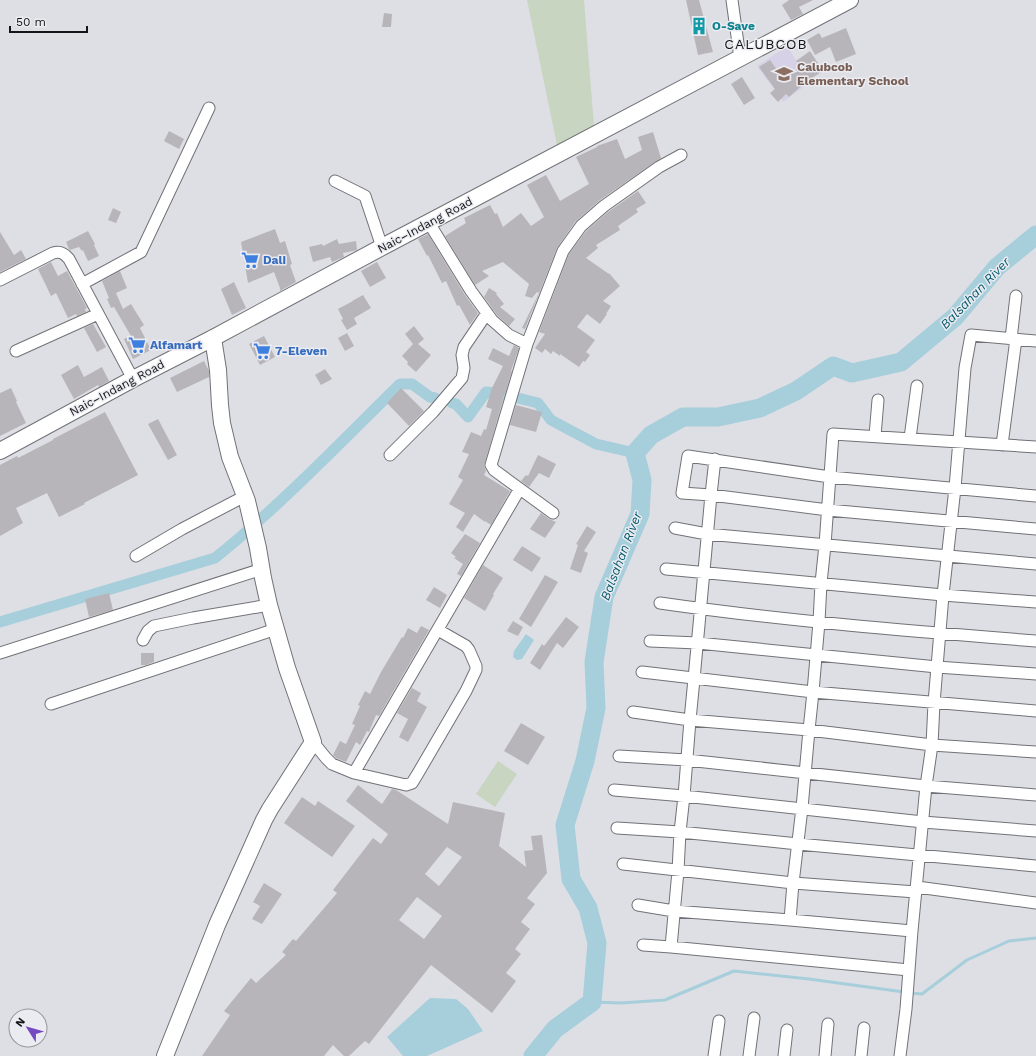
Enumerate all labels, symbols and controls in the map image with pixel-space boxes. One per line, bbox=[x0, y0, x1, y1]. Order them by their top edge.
scale bar bbox=[10, 8, 87, 34]
text: 50 m bbox=[16, 15, 46, 29]
building icon: O-Save bbox=[689, 16, 709, 36]
place label: O-Save bbox=[712, 19, 755, 33]
district label: CALUBCOB bbox=[724, 36, 808, 52]
place label: Calubcob Elementary School bbox=[797, 60, 909, 88]
school or university icon: Calubcob Elementary School bbox=[774, 64, 794, 84]
street label: Naic–Indang Road bbox=[375, 194, 475, 256]
supermarket icon: Dali bbox=[240, 250, 260, 270]
place label: Dali bbox=[263, 253, 286, 267]
water label: Balsahan River bbox=[937, 253, 1014, 332]
supermarket icon: Alfamart bbox=[127, 335, 147, 355]
place label: Alfamart bbox=[150, 338, 203, 352]
supermarket icon: 7-Eleven bbox=[252, 341, 272, 361]
place label: 7-Eleven bbox=[275, 344, 327, 358]
street label: Naic–Indang Road bbox=[67, 357, 167, 419]
water label: Balsahan River bbox=[597, 509, 645, 602]
north arrow bbox=[8, 1008, 48, 1048]
text: N bbox=[13, 1015, 28, 1029]

